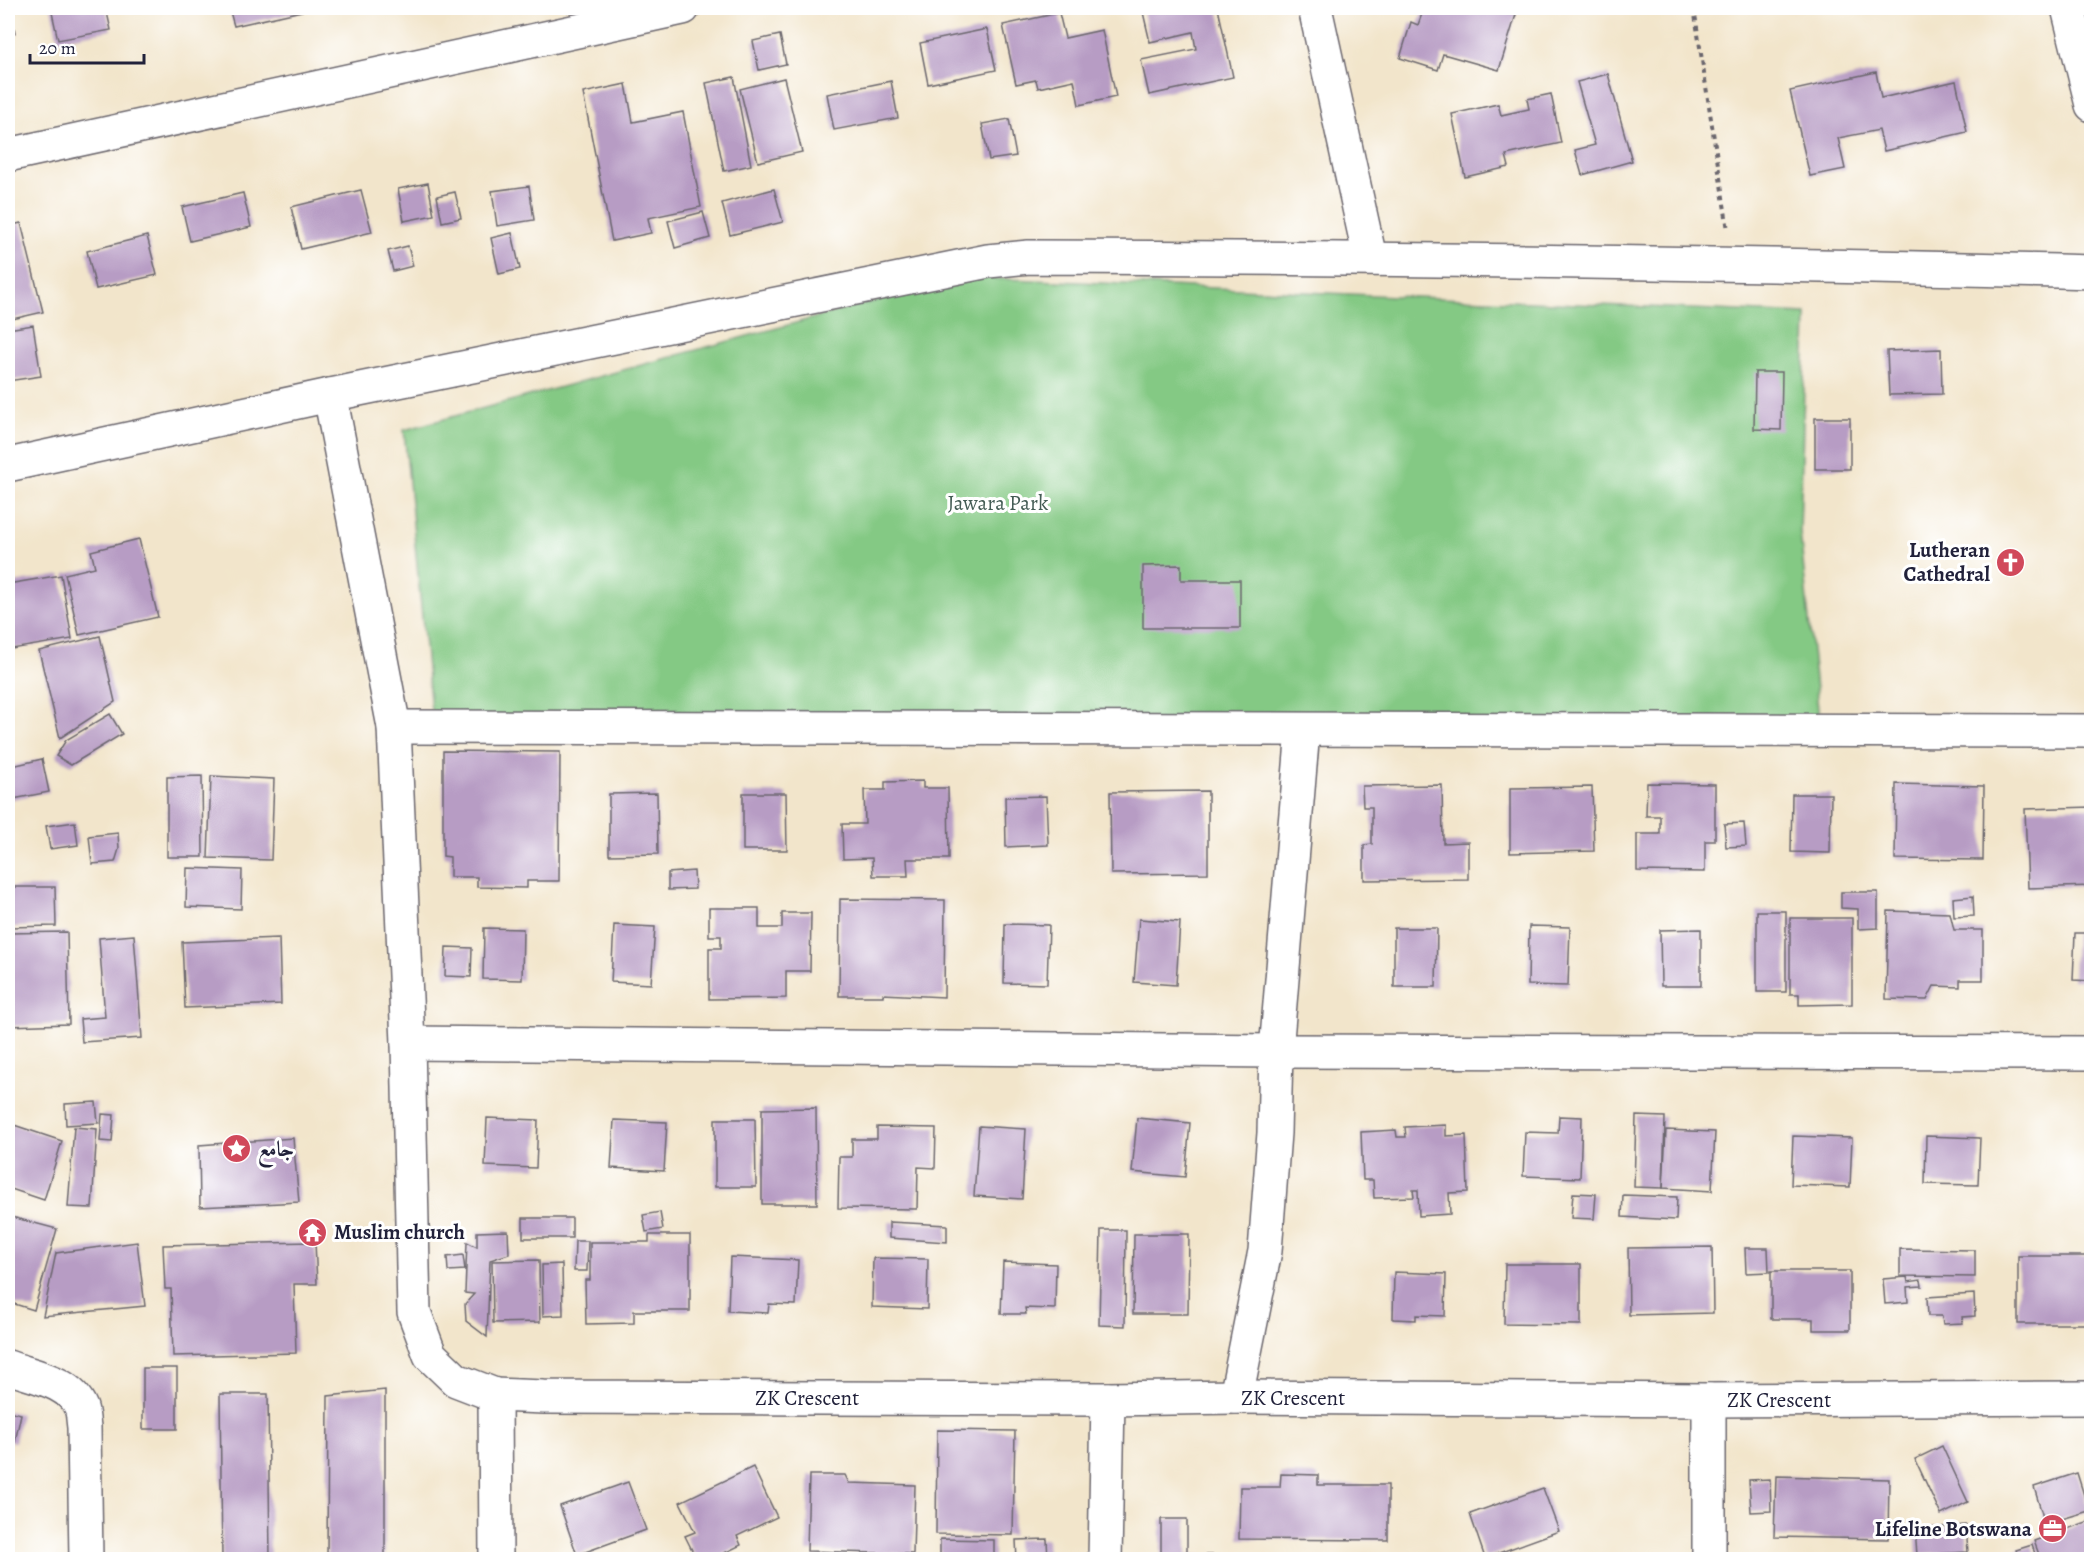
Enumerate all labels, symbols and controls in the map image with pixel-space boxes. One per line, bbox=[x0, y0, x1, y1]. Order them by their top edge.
scale bar bbox=[30, 27, 144, 65]
text: 20 m bbox=[39, 36, 76, 60]
park label: Jawara Park bbox=[947, 489, 1049, 517]
place label: Lutheran Cathedral bbox=[1903, 536, 1990, 588]
church icon: Lutheran Cathedral bbox=[1995, 546, 2027, 578]
place icon: جامع bbox=[221, 1133, 253, 1165]
place label: جامع bbox=[258, 1135, 294, 1168]
temple icon: Muslim church bbox=[297, 1216, 329, 1248]
place label: Muslim church bbox=[334, 1218, 465, 1246]
street label: ZK Crescent bbox=[755, 1384, 859, 1412]
street label: ZK Crescent bbox=[1241, 1384, 1345, 1412]
street label: ZK Crescent bbox=[1727, 1386, 1831, 1414]
office icon: Lifeline Botswana bbox=[2037, 1513, 2069, 1545]
place label: Lifeline Botswana bbox=[1875, 1515, 2033, 1543]

